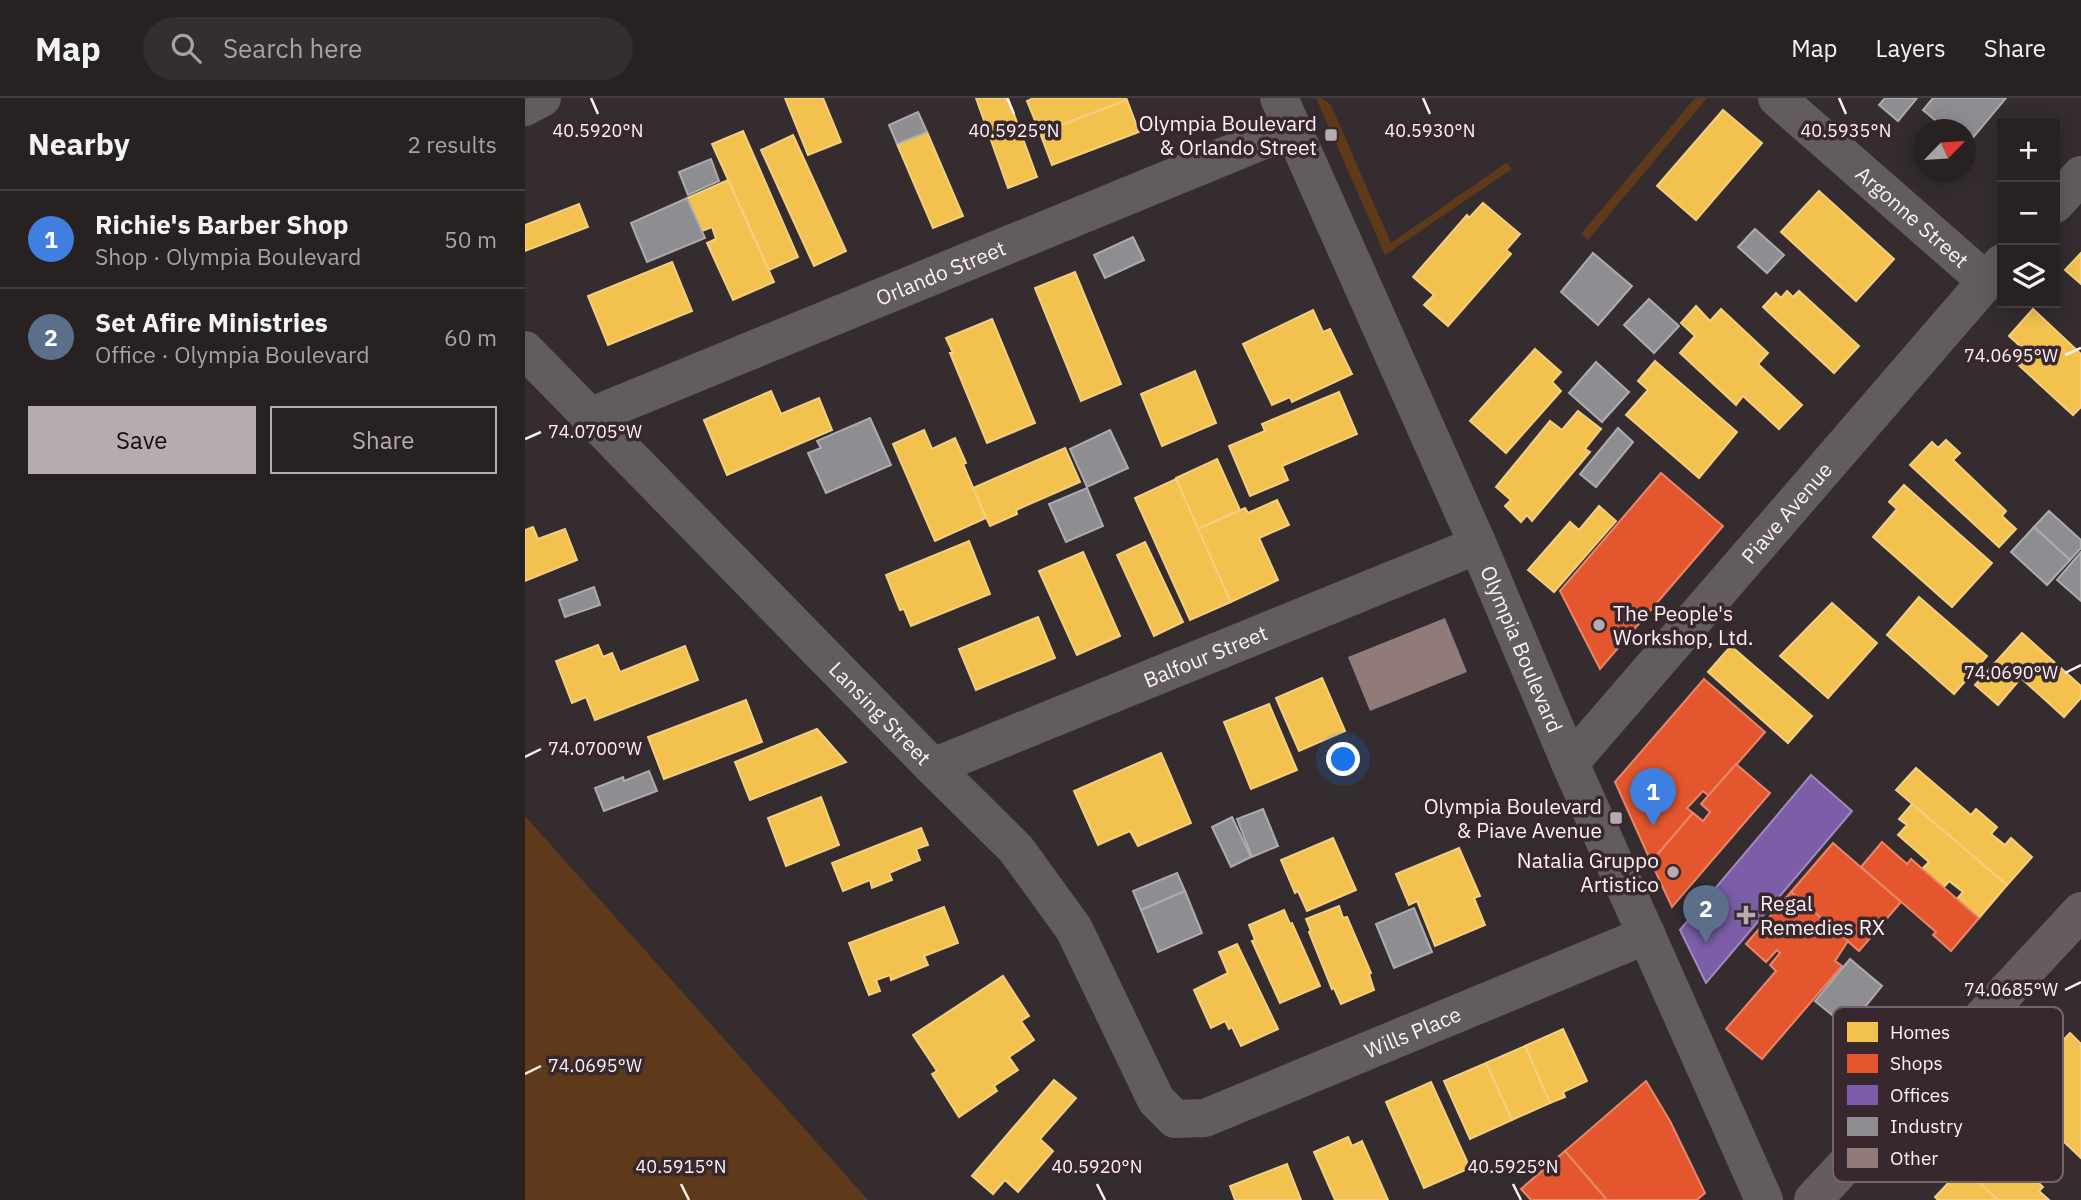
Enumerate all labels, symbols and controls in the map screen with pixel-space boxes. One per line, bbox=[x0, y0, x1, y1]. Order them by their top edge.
search box bbox=[143, 17, 633, 80]
text: Map bbox=[35, 27, 101, 70]
icon: search bbox=[167, 29, 205, 67]
text: Search here bbox=[223, 31, 362, 65]
text: Map bbox=[1791, 32, 1838, 64]
text: Layers bbox=[1876, 32, 1946, 64]
text: Share bbox=[1984, 32, 2046, 64]
place label: Olympia Boulevard & Orlando Street bbox=[1139, 109, 1317, 161]
text: 40.5920°N bbox=[553, 119, 643, 142]
text: 40.5925°N bbox=[969, 119, 1059, 142]
text: 40.5930°N bbox=[1385, 119, 1475, 142]
text: 40.5935°N bbox=[1801, 119, 1891, 142]
north arrow bbox=[1913, 119, 1976, 182]
map controls bbox=[1997, 119, 2060, 308]
button: + bbox=[1997, 119, 2060, 182]
text: Nearby bbox=[28, 124, 130, 163]
marker: Olympia Boulevard & Orlando Street bbox=[1323, 127, 1339, 143]
text: 2 results bbox=[407, 129, 497, 159]
street label: Argonne Street bbox=[1850, 159, 1975, 274]
button: − bbox=[1997, 182, 2060, 245]
text: Richie's Barber Shop bbox=[95, 207, 349, 241]
text: 1 bbox=[44, 224, 58, 254]
text: 50 m bbox=[444, 224, 497, 254]
street label: Orlando Street bbox=[871, 234, 1010, 312]
text: Shop · Olympia Boulevard bbox=[95, 241, 361, 271]
button: layers bbox=[1997, 245, 2060, 308]
text: Set Afire Ministries bbox=[95, 305, 328, 339]
text: 2 bbox=[44, 322, 58, 352]
text: 60 m bbox=[444, 322, 497, 352]
text: Office · Olympia Boulevard bbox=[95, 339, 370, 369]
text: 74.0695°W bbox=[1964, 344, 2058, 367]
button: Save bbox=[28, 406, 256, 474]
button: Share bbox=[270, 406, 497, 474]
text: 74.0705°W bbox=[548, 420, 642, 443]
street label: Piave Avenue bbox=[1735, 456, 1838, 569]
street label: Olympia Boulevard bbox=[1474, 561, 1569, 737]
place label: The People's Workshop, Ltd. bbox=[1613, 599, 1754, 651]
marker: The People's Workshop, Ltd. bbox=[1591, 617, 1607, 633]
street label: Balfour Street bbox=[1139, 618, 1271, 694]
street label: Lansing Street bbox=[823, 655, 937, 771]
text: 74.0690°W bbox=[1964, 661, 2058, 684]
text: 74.0700°W bbox=[548, 737, 642, 760]
your location bbox=[1326, 742, 1360, 776]
pin: 1 bbox=[1630, 768, 1676, 826]
place label: Olympia Boulevard & Piave Avenue bbox=[1424, 792, 1602, 844]
marker: Olympia Boulevard & Piave Avenue bbox=[1608, 810, 1624, 826]
place label: Natalia Gruppo Artistico bbox=[1517, 846, 1659, 898]
marker: Natalia Gruppo Artistico bbox=[1665, 864, 1681, 880]
pin: 2 bbox=[1683, 885, 1729, 943]
place label: Regal Remedies RX bbox=[1760, 889, 1885, 941]
marker: Regal Remedies RX bbox=[1738, 907, 1754, 923]
text: 74.0685°W bbox=[1964, 978, 2058, 1001]
street label: Wills Place bbox=[1360, 1000, 1465, 1065]
legend bbox=[1833, 1007, 2063, 1182]
text: Homes bbox=[1890, 1020, 1950, 1044]
text: Shops bbox=[1890, 1051, 1943, 1075]
text: 74.0695°W bbox=[548, 1054, 642, 1077]
text: Offices bbox=[1890, 1083, 1950, 1107]
text: Industry bbox=[1890, 1114, 1963, 1138]
text: Other bbox=[1890, 1146, 1938, 1170]
text: 40.5915°N bbox=[636, 1155, 726, 1178]
text: 40.5920°N bbox=[1052, 1155, 1142, 1178]
text: 40.5925°N bbox=[1468, 1155, 1558, 1178]

